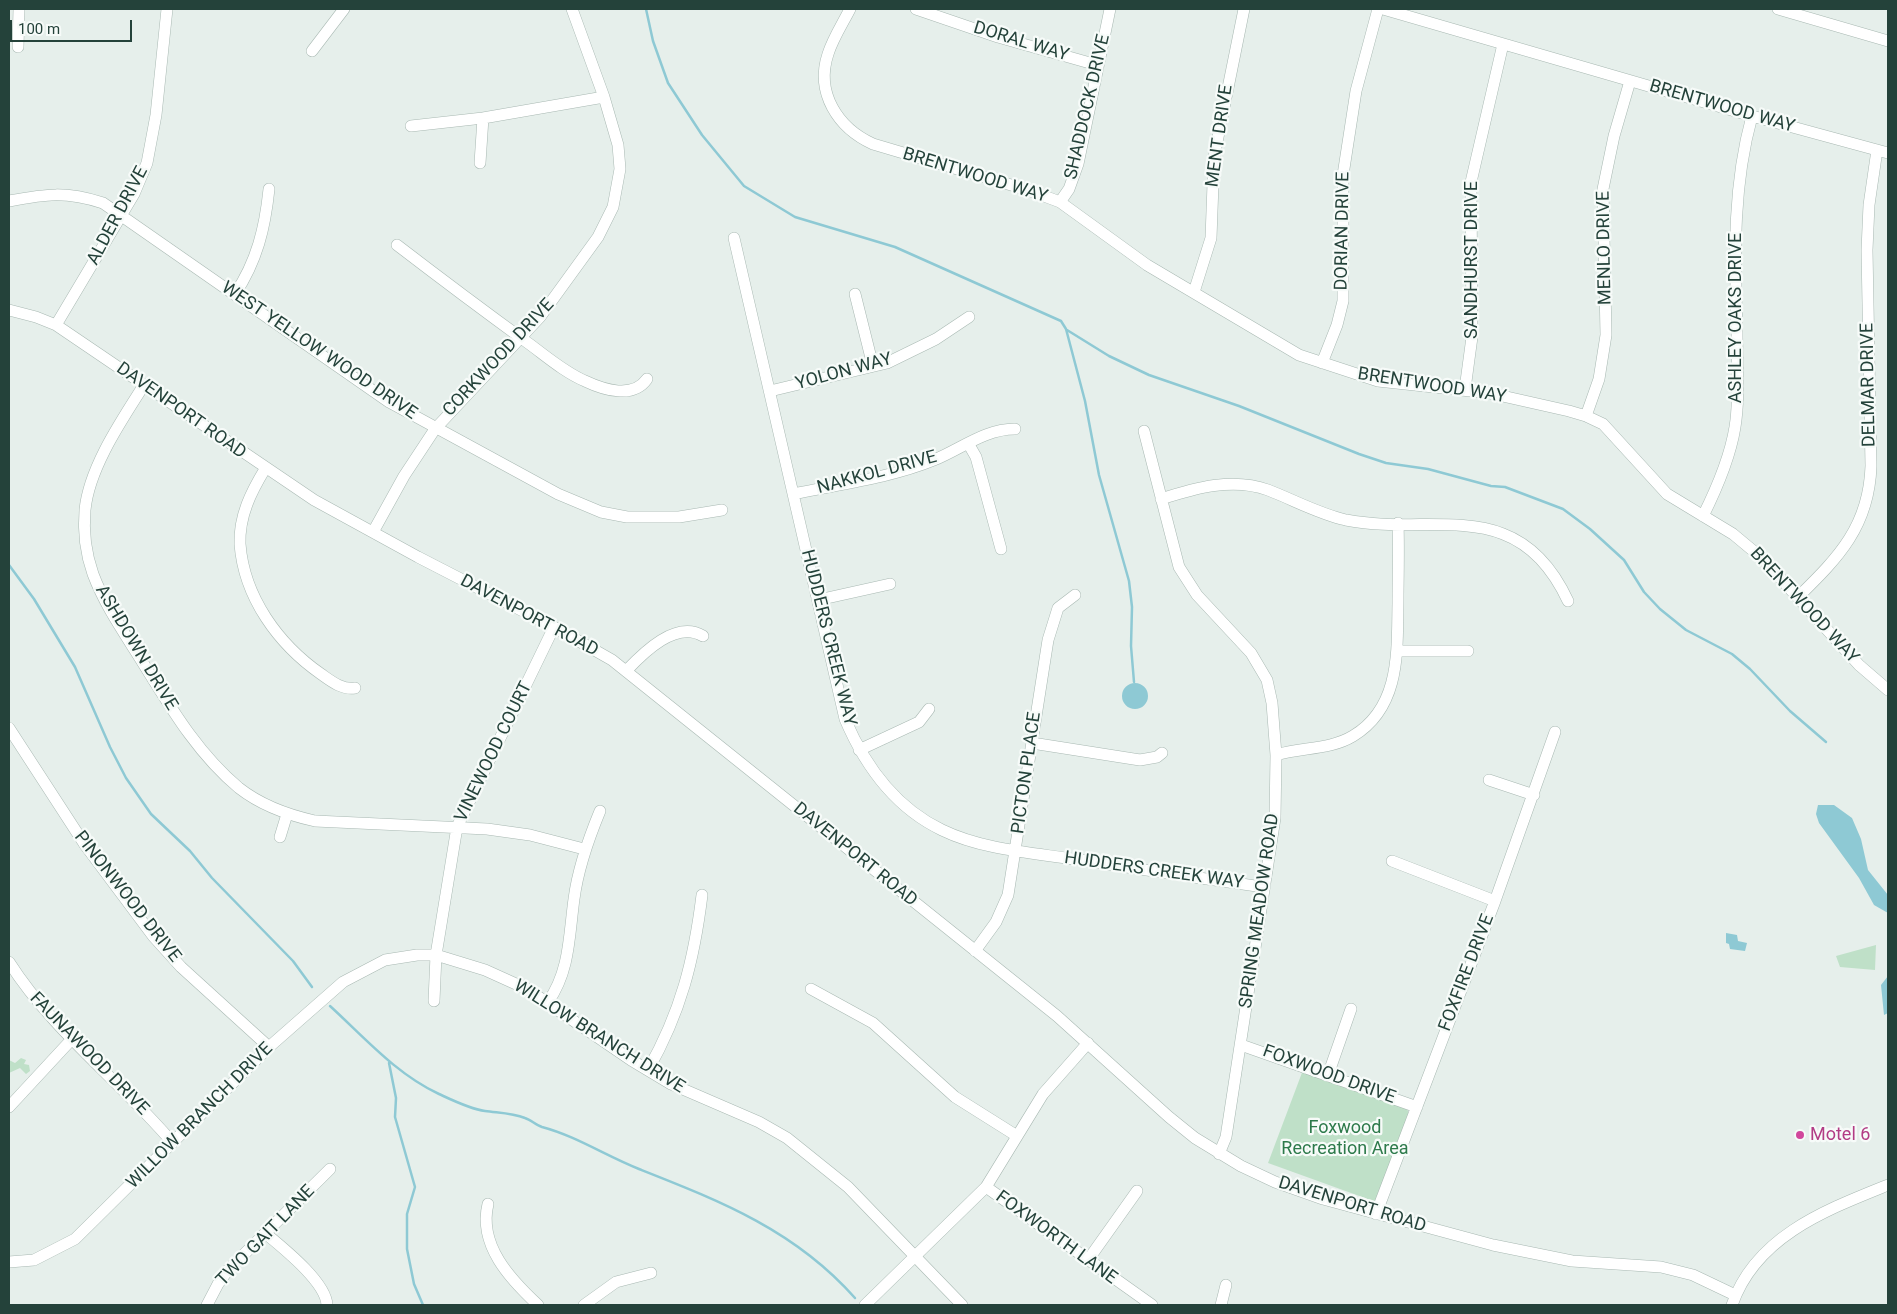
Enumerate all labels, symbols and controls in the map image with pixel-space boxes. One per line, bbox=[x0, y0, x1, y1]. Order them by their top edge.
scale bar bbox=[12, 10, 135, 42]
street label: DORAL WAY bbox=[971, 17, 1071, 67]
text: 100 m bbox=[18, 20, 60, 38]
street label: SHADDOCK DRIVE bbox=[1061, 32, 1115, 182]
street label: BRENTWOOD WAY bbox=[1647, 76, 1797, 138]
street label: MENT DRIVE bbox=[1202, 83, 1238, 189]
street label: BRENTWOOD WAY bbox=[900, 144, 1050, 208]
street label: ALDER DRIVE bbox=[83, 163, 153, 269]
street label: DORIAN DRIVE bbox=[1331, 171, 1355, 291]
street label: SANDHURST DRIVE bbox=[1461, 181, 1483, 339]
street label: MENLO DRIVE bbox=[1593, 191, 1617, 305]
street label: ASHLEY OAKS DRIVE bbox=[1725, 233, 1747, 403]
street label: WEST YELLOW WOOD DRIVE bbox=[217, 277, 421, 425]
street label: CORKWOOD DRIVE bbox=[439, 295, 559, 421]
street label: DELMAR DRIVE bbox=[1857, 323, 1881, 447]
street label: YOLON WAY bbox=[793, 349, 895, 395]
street label: DAVENPORT ROAD bbox=[112, 358, 250, 464]
street label: BRENTWOOD WAY bbox=[1356, 364, 1508, 408]
street label: NAKKOL DRIVE bbox=[815, 447, 939, 499]
street label: BRENTWOOD WAY bbox=[1745, 544, 1863, 668]
street label: HUDDERS CREEK WAY bbox=[796, 548, 860, 728]
street label: DAVENPORT ROAD bbox=[456, 570, 602, 662]
street label: ASHDOWN DRIVE bbox=[90, 581, 182, 715]
street label: VINEWOOD COURT bbox=[451, 678, 537, 826]
street label: PICTON PLACE bbox=[1008, 711, 1046, 835]
street label: DAVENPORT ROAD bbox=[789, 798, 921, 912]
street label: SPRING MEADOW ROAD bbox=[1236, 812, 1284, 1010]
street label: PINONWOOD DRIVE bbox=[69, 827, 185, 967]
street label: HUDDERS CREEK WAY bbox=[1063, 848, 1245, 894]
street label: FOXFIRE DRIVE bbox=[1435, 911, 1499, 1035]
street label: WILLOW BRANCH DRIVE bbox=[509, 975, 689, 1099]
street label: FAUNAWOOD DRIVE bbox=[25, 988, 153, 1120]
street label: WILLOW BRANCH DRIVE bbox=[122, 1038, 278, 1194]
street label: FOXWOOD DRIVE bbox=[1260, 1041, 1398, 1109]
park label: Foxwood Recreation Area bbox=[1281, 1117, 1409, 1160]
place label: Motel 6 bbox=[1810, 1124, 1870, 1146]
marker: Motel 6 bbox=[1794, 1129, 1806, 1141]
street label: DAVENPORT ROAD bbox=[1276, 1172, 1428, 1238]
street label: TWO GAIT LANE bbox=[212, 1181, 320, 1291]
street label: FOXWORTH LANE bbox=[991, 1187, 1121, 1289]

